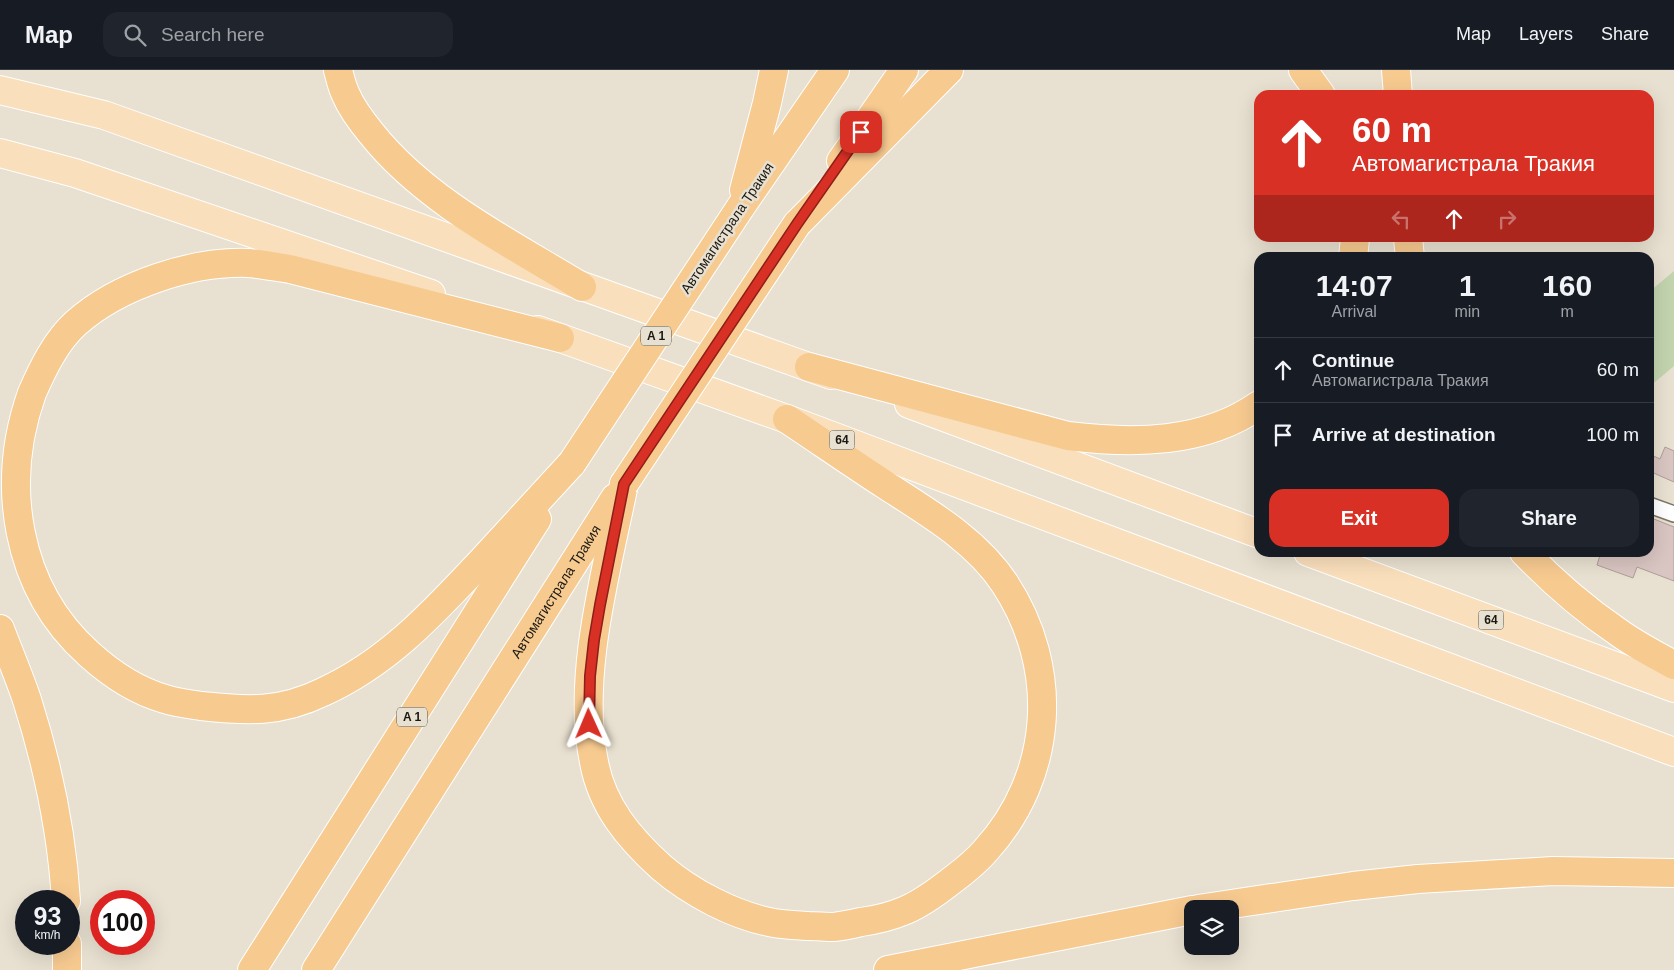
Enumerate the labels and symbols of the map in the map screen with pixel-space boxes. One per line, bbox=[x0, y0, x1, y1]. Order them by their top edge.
pin bbox=[840, 111, 882, 153]
street label: Автомагистрала Тракия bbox=[677, 159, 777, 297]
road number: A 1 bbox=[641, 326, 671, 346]
road number: 64 bbox=[830, 430, 854, 450]
street label: Автомагистрала Тракия bbox=[508, 522, 604, 661]
road number: 64 bbox=[1478, 610, 1504, 630]
position arrow bbox=[562, 697, 614, 749]
road number: A 1 bbox=[397, 708, 427, 726]
speed limit sign: 100 bbox=[90, 890, 155, 955]

